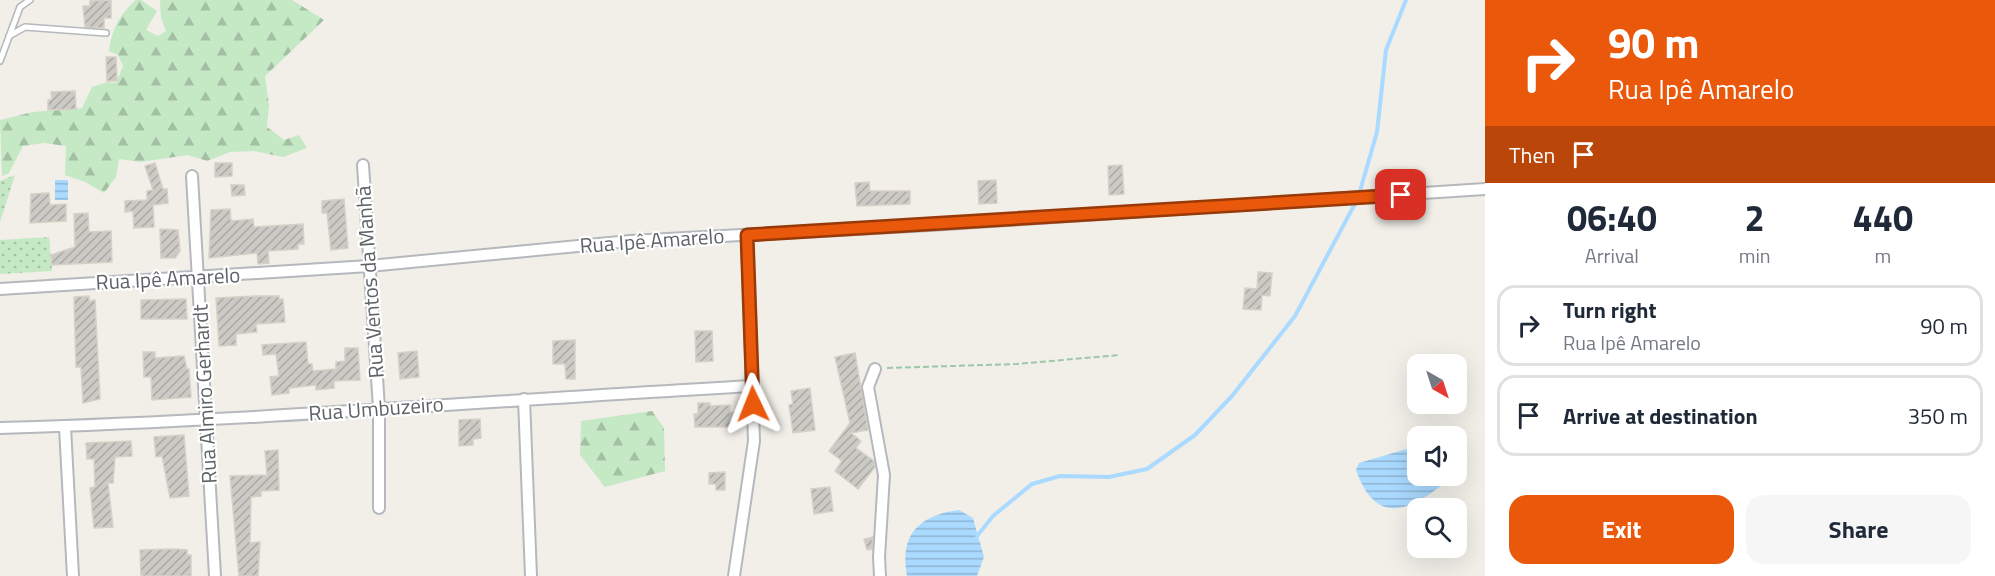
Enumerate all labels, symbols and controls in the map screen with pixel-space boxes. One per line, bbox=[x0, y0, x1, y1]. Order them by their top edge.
text: 90 m bbox=[1608, 10, 1700, 74]
icon: right bbox=[1509, 24, 1587, 102]
text: Rua Ipê Amarelo bbox=[1608, 68, 1794, 109]
text: Then bbox=[1509, 138, 1555, 172]
icon: arrive bbox=[1567, 138, 1600, 171]
pin bbox=[1375, 169, 1426, 220]
icon: arrive bbox=[1384, 178, 1417, 211]
street label: Rua Ventos da Manhã bbox=[346, 184, 392, 379]
text: 06:40 bbox=[1567, 190, 1657, 245]
text: 2 bbox=[1745, 190, 1765, 245]
text: 440 bbox=[1853, 190, 1913, 245]
street label: Rua Ipê Amarelo bbox=[579, 219, 725, 261]
text: Arrival bbox=[1585, 240, 1639, 271]
text: min bbox=[1739, 240, 1771, 271]
text: m bbox=[1874, 240, 1891, 271]
street label: Rua Ipê Amarelo bbox=[95, 258, 241, 298]
text: Turn right bbox=[1563, 293, 1657, 327]
street label: Rua Almiro Gerhardt bbox=[183, 303, 225, 485]
icon: right bbox=[1512, 309, 1545, 342]
text: 90 m bbox=[1920, 309, 1968, 343]
text: Rua Ipê Amarelo bbox=[1563, 327, 1701, 358]
north arrow bbox=[1407, 354, 1467, 414]
map controls bbox=[1407, 354, 1467, 558]
position arrow bbox=[721, 372, 785, 436]
street label: Rua Umbuzeiro bbox=[307, 387, 445, 429]
icon: arrive bbox=[1512, 399, 1545, 432]
text: Arrive at destination bbox=[1563, 399, 1758, 433]
text: 350 m bbox=[1908, 399, 1968, 433]
button: sound bbox=[1407, 426, 1467, 486]
button: Exit bbox=[1509, 495, 1734, 564]
button: Share bbox=[1746, 495, 1971, 564]
button: search bbox=[1407, 498, 1467, 558]

